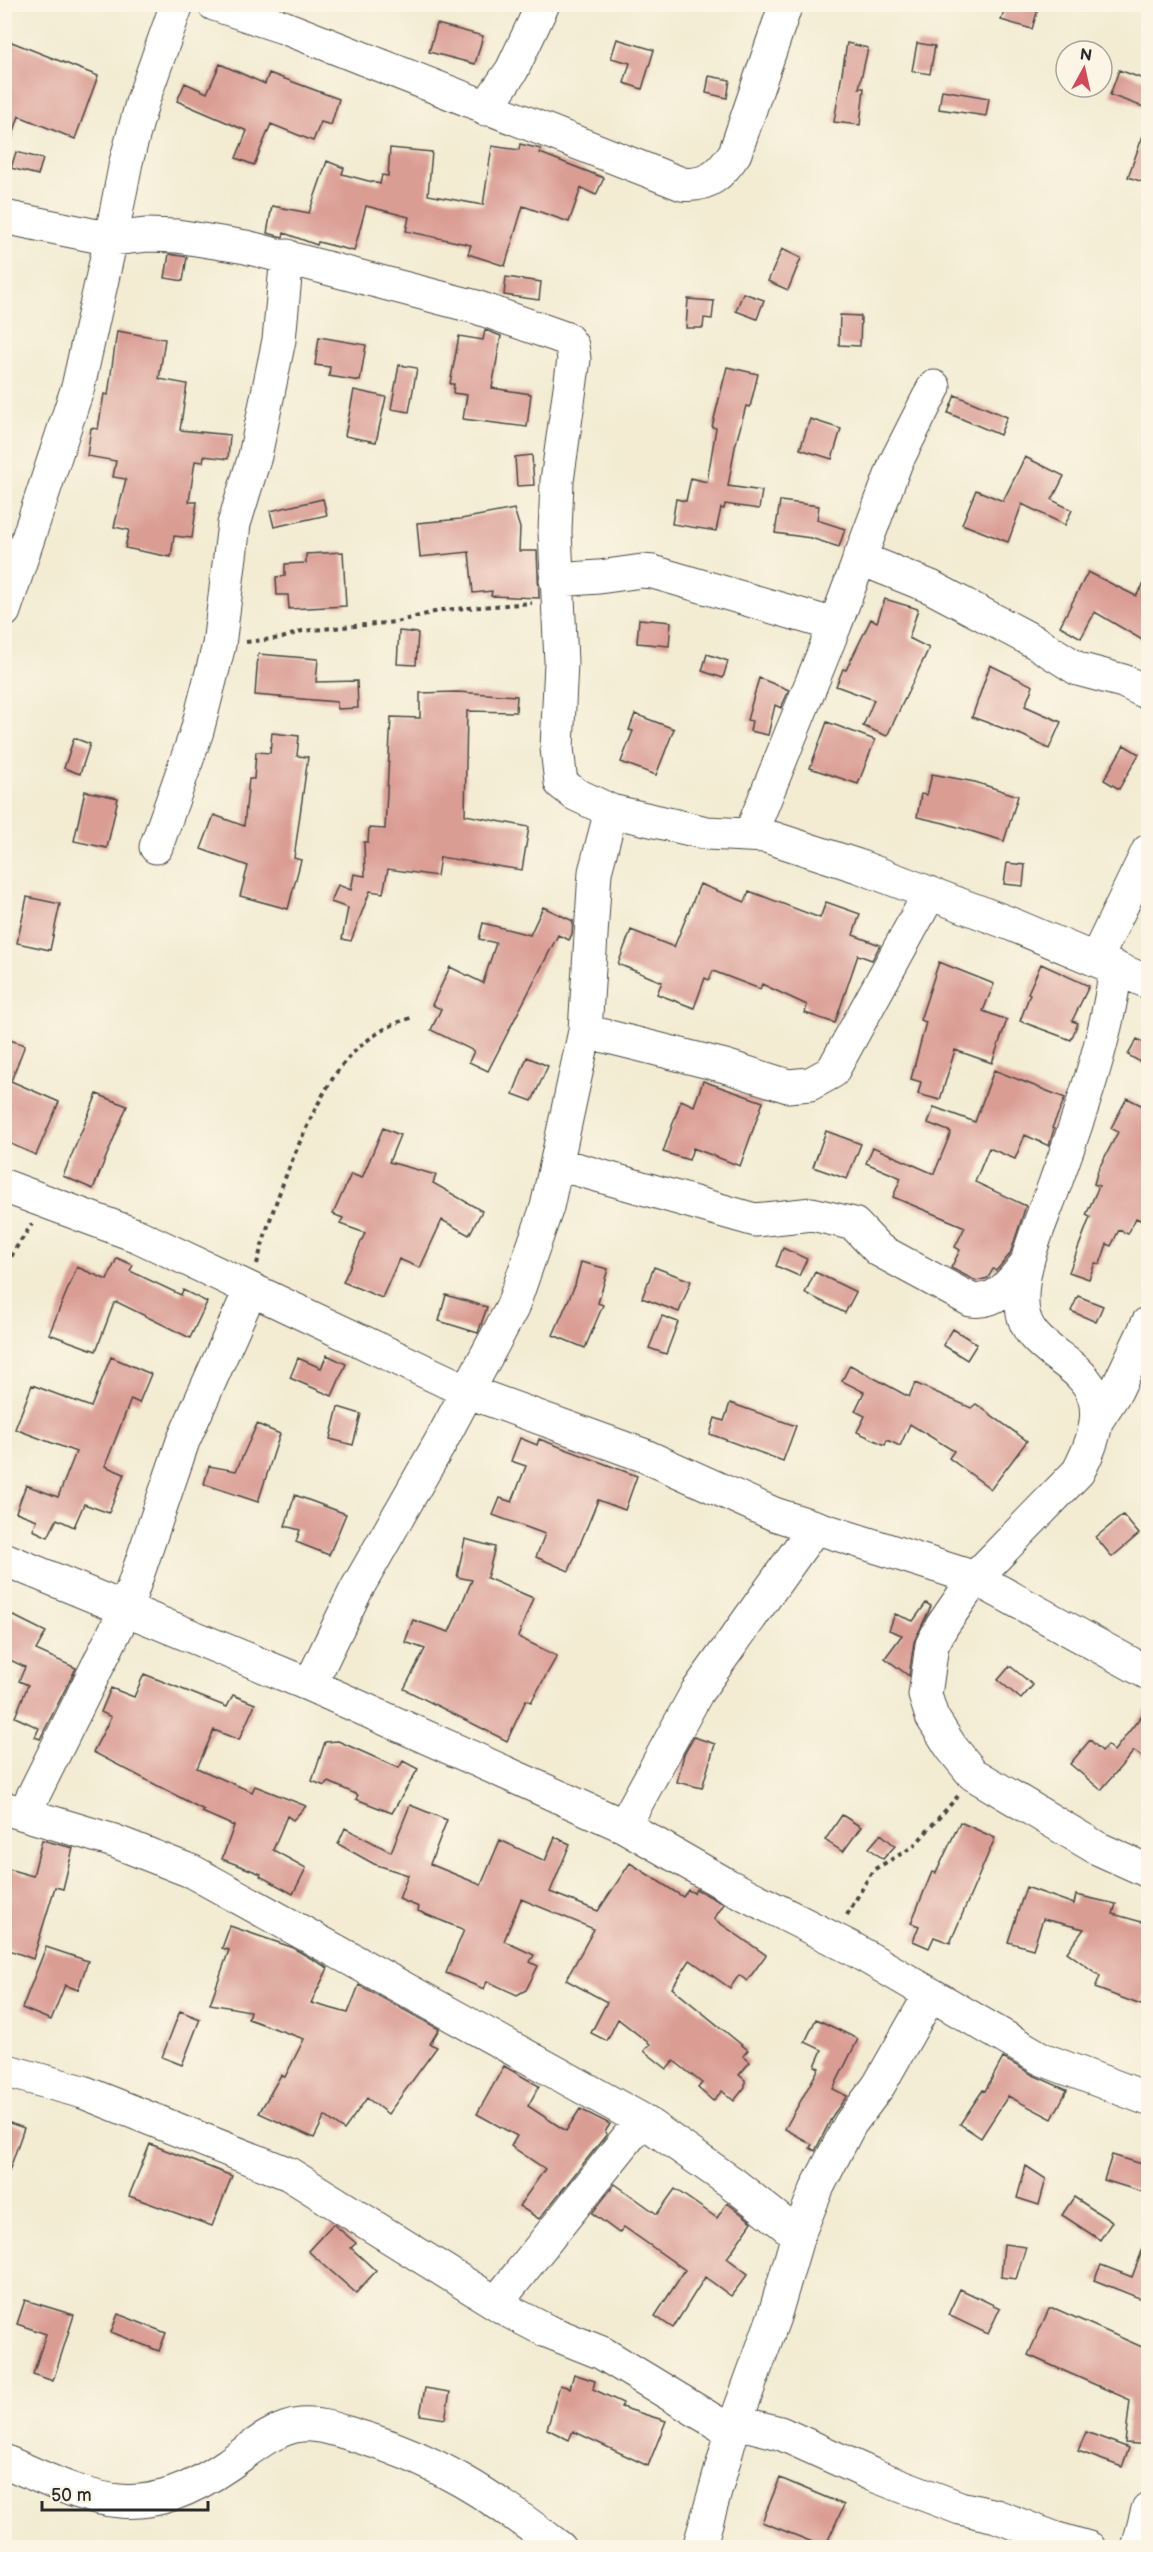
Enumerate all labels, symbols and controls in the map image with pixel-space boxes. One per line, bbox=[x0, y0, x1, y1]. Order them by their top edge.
north arrow bbox=[1054, 39, 1114, 99]
text: N bbox=[1079, 45, 1093, 66]
scale bar bbox=[42, 2474, 208, 2512]
text: 50 m bbox=[51, 2485, 92, 2506]

